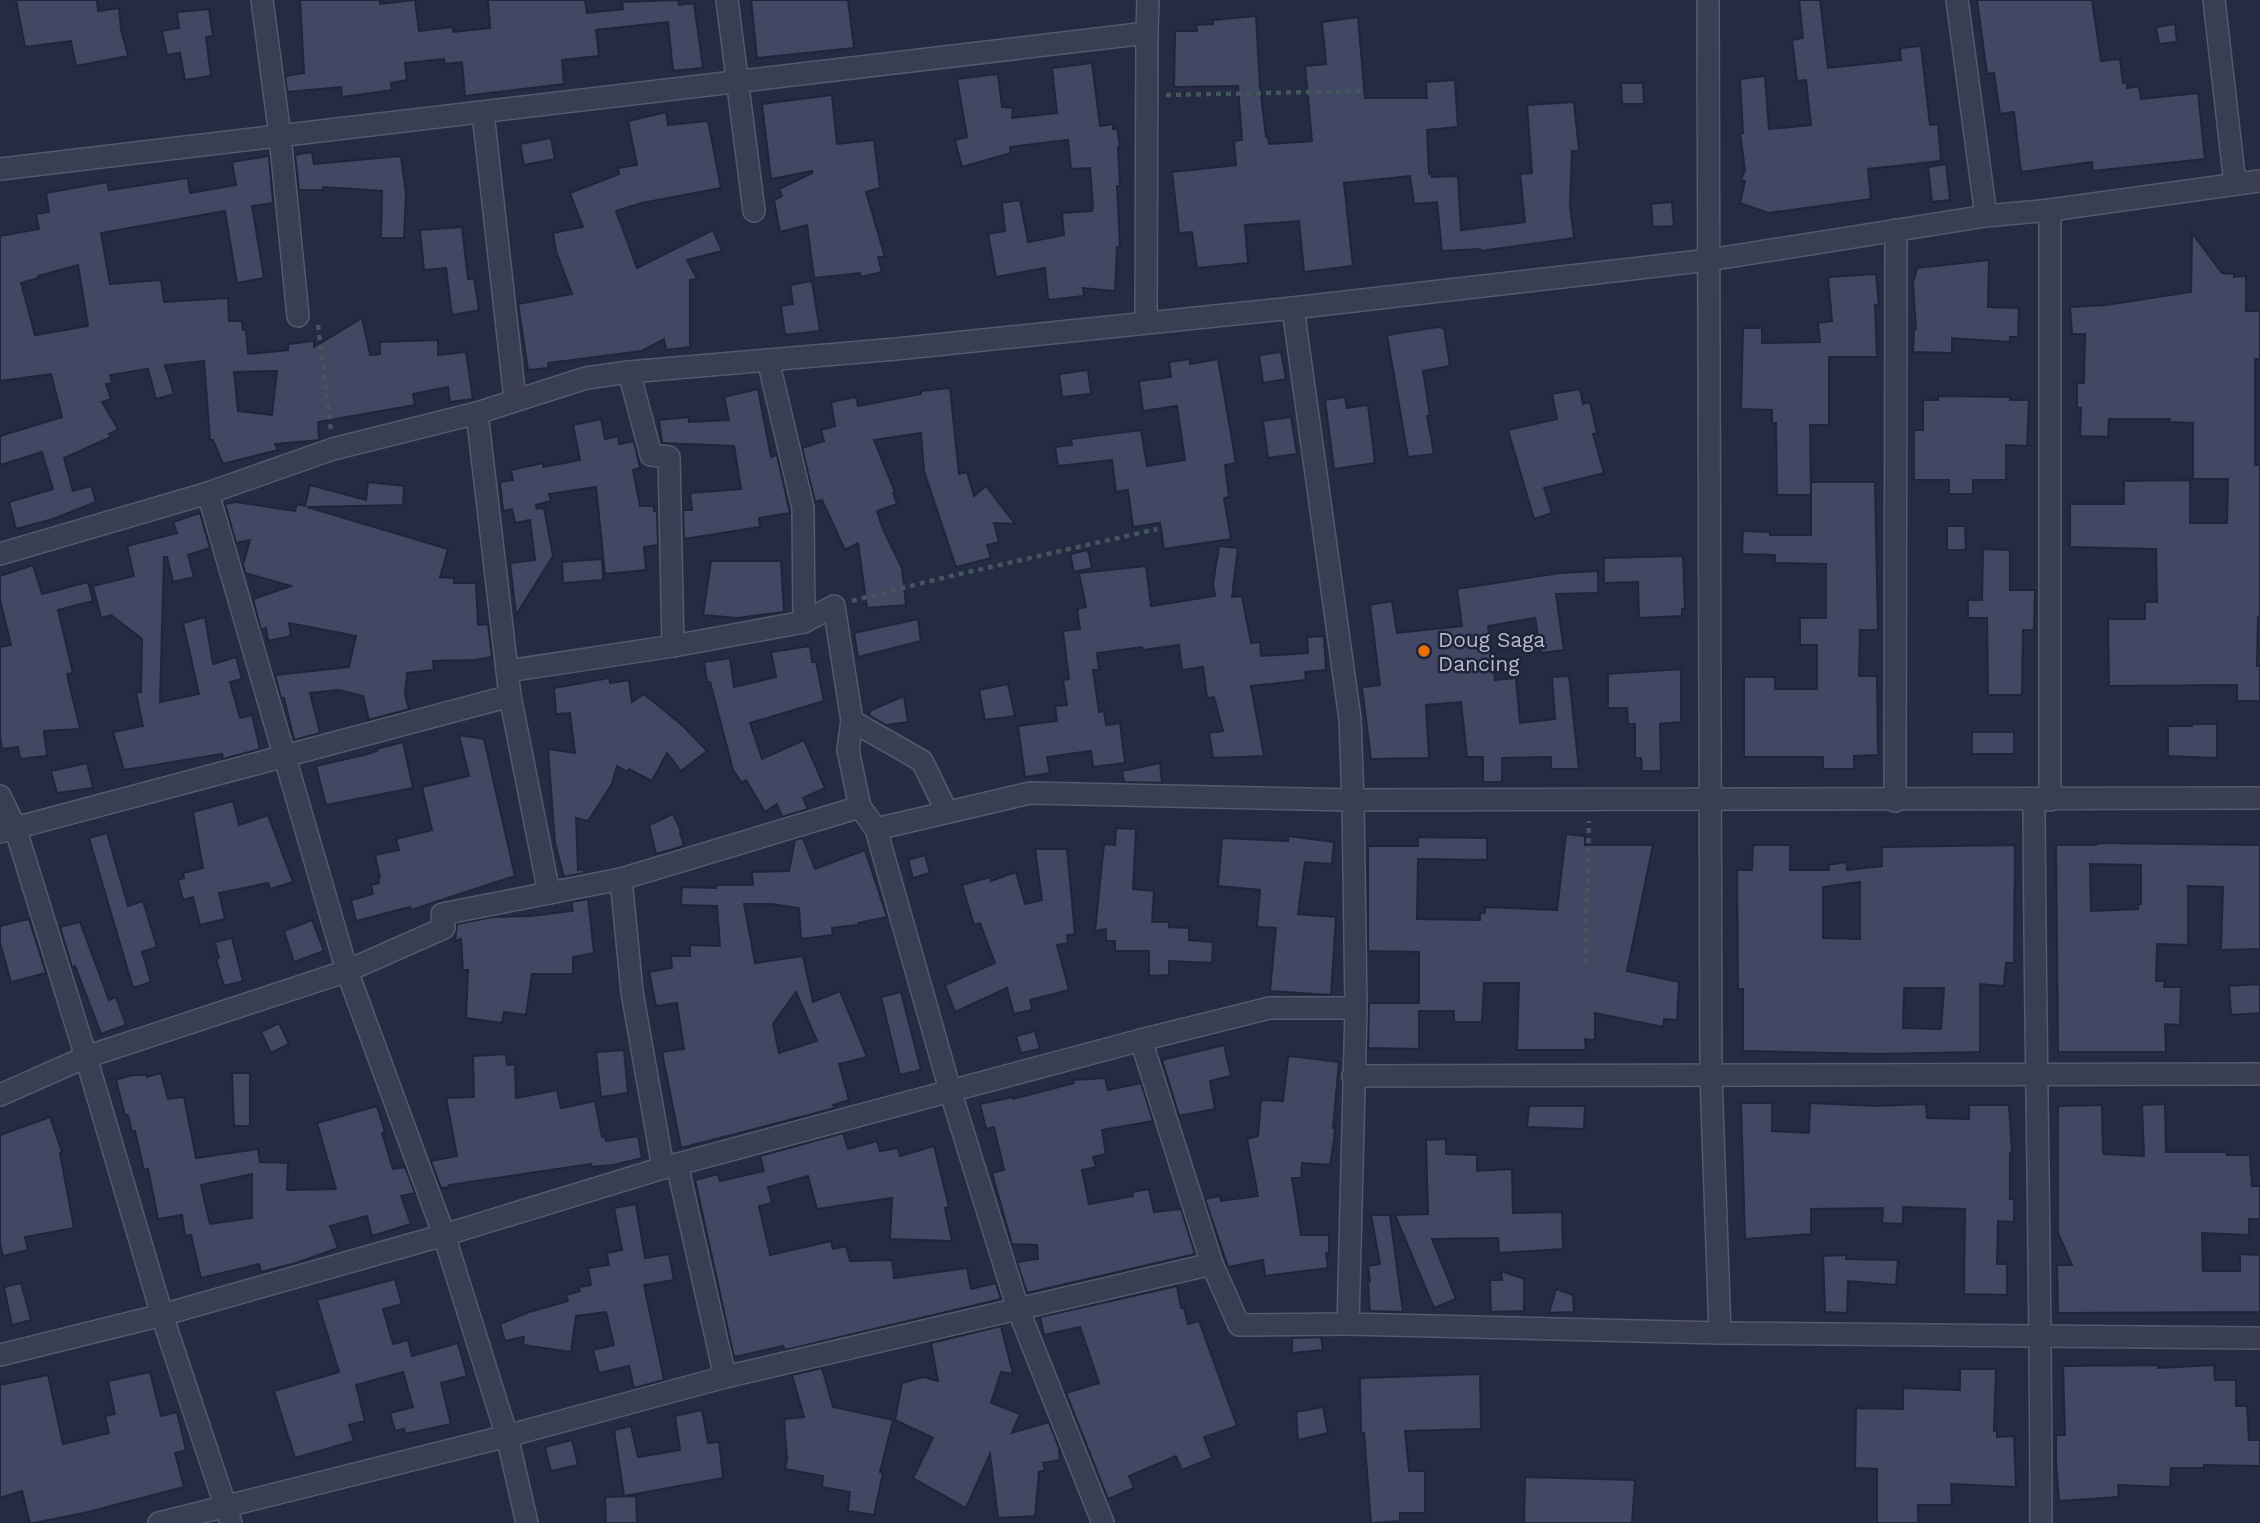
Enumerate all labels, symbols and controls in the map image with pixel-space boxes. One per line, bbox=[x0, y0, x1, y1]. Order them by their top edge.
place label: Doug Saga Dancing bbox=[1438, 627, 1545, 676]
marker: Doug Saga Dancing bbox=[1416, 643, 1432, 659]

